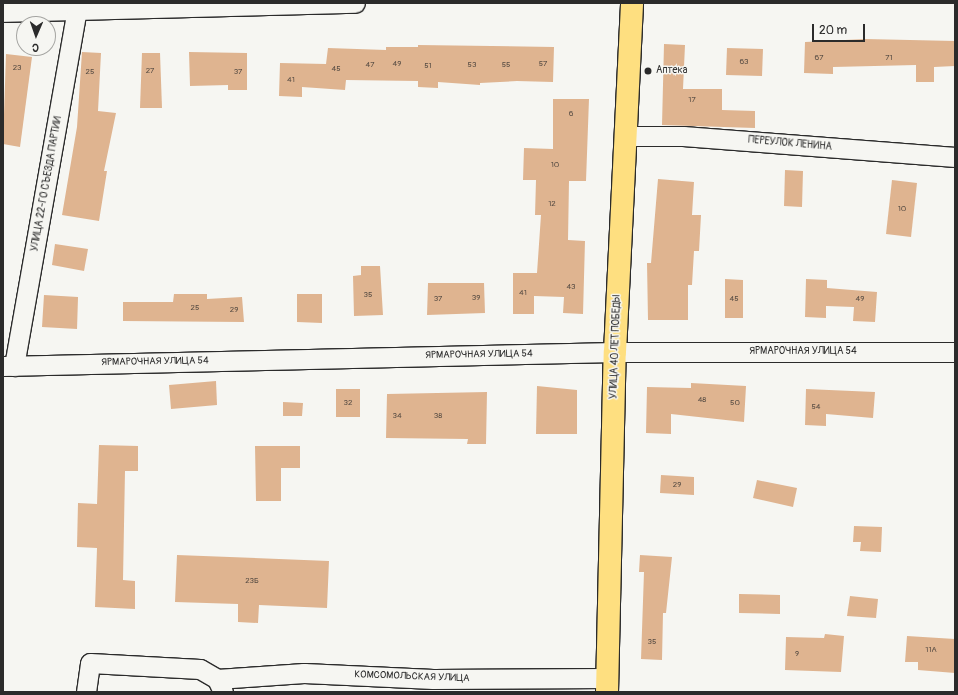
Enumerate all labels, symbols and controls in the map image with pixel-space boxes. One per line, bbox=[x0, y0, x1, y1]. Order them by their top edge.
north arrow bbox=[16, 16, 56, 56]
scale bar bbox=[814, 16, 867, 42]
text: 20 m bbox=[819, 23, 847, 38]
text: С bbox=[32, 41, 39, 54]
house number: 67 bbox=[815, 53, 823, 63]
house number: 71 bbox=[885, 53, 893, 63]
house number: 63 bbox=[739, 57, 749, 67]
house number: 49 bbox=[393, 59, 401, 69]
house number: 57 bbox=[539, 59, 547, 69]
house number: 47 bbox=[366, 60, 374, 70]
house number: 53 bbox=[468, 60, 476, 70]
house number: 55 bbox=[502, 60, 510, 70]
house number: 51 bbox=[424, 61, 432, 71]
house number: 23 bbox=[13, 63, 21, 73]
house number: 45 bbox=[332, 64, 340, 74]
place label: Аптека bbox=[656, 65, 687, 77]
house number: 27 bbox=[146, 66, 154, 76]
marker: Аптека bbox=[643, 66, 653, 76]
house number: 25 bbox=[86, 67, 94, 77]
house number: 37 bbox=[234, 67, 242, 77]
house number: 41 bbox=[287, 75, 295, 85]
house number: 17 bbox=[688, 95, 696, 105]
house number: 6 bbox=[569, 109, 573, 119]
street label: УЛИЦА 22-ГО СЪЕЗДА ПАРТИИ bbox=[29, 115, 65, 253]
street label: ПЕРЕУЛОК ЛЕНИНА bbox=[748, 134, 832, 154]
house number: 10 bbox=[551, 160, 559, 170]
house number: 12 bbox=[548, 199, 556, 209]
house number: 10 bbox=[898, 204, 906, 214]
house number: 43 bbox=[566, 282, 576, 292]
house number: 41 bbox=[519, 288, 527, 298]
house number: 35 bbox=[364, 290, 372, 300]
house number: 39 bbox=[472, 293, 480, 303]
house number: 37 bbox=[434, 294, 442, 304]
house number: 45 bbox=[730, 294, 738, 304]
house number: 49 bbox=[856, 294, 864, 304]
street label: УЛИЦА 40 ЛЕТ ПОБЕДЫ bbox=[608, 295, 624, 399]
house number: 25 bbox=[191, 303, 199, 313]
house number: 29 bbox=[230, 305, 238, 315]
street label: ЯРМАРОЧНАЯ УЛИЦА 54 bbox=[749, 346, 857, 358]
street label: ЯРМАРОЧНАЯ УЛИЦА 54 bbox=[425, 348, 533, 362]
street label: ЯРМАРОЧНАЯ УЛИЦА 54 bbox=[101, 355, 209, 369]
house number: 48 bbox=[698, 395, 706, 405]
house number: 32 bbox=[344, 398, 352, 408]
house number: 50 bbox=[730, 398, 740, 408]
house number: 54 bbox=[812, 402, 820, 412]
house number: 34 bbox=[392, 411, 402, 421]
house number: 38 bbox=[434, 411, 442, 421]
house number: 29 bbox=[673, 480, 681, 490]
house number: 23Б bbox=[245, 576, 259, 586]
house number: 35 bbox=[648, 637, 656, 647]
house number: 11А bbox=[925, 645, 937, 655]
house number: 9 bbox=[795, 649, 799, 659]
street label: КОМСОМОЛЬСКАЯ УЛИЦА bbox=[354, 669, 470, 685]

